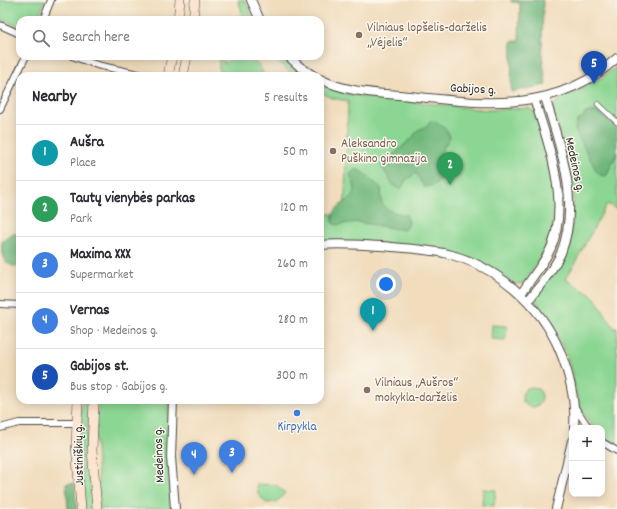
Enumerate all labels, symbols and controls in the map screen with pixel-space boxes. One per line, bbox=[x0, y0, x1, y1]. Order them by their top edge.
search box bbox=[16, 16, 324, 60]
place label: Vilniaus lopšelis-darželis „Vėjelis“ bbox=[367, 19, 487, 53]
icon: search bbox=[30, 27, 52, 49]
text: Search here bbox=[62, 27, 130, 49]
marker: Vilniaus lopšelis-darželis „Vėjelis“ bbox=[354, 30, 364, 40]
pin: 5 bbox=[581, 51, 607, 84]
street label: Gabijos g. bbox=[449, 79, 497, 101]
text: Nearby bbox=[32, 86, 76, 110]
text: 5 results bbox=[264, 89, 308, 108]
text: Aušra bbox=[70, 132, 104, 154]
place label: Aleksandro Puškino gimnazija bbox=[341, 135, 427, 169]
street label: Medeinos g. bbox=[559, 136, 589, 194]
text: 1 bbox=[44, 143, 46, 162]
text: 50 m bbox=[283, 143, 308, 162]
marker: Aleksandro Puškino gimnazija bbox=[328, 146, 338, 156]
pin: 2 bbox=[437, 152, 463, 185]
text: Place bbox=[70, 154, 96, 173]
text: Tautų vienybės parkas bbox=[70, 188, 195, 210]
text: 2 bbox=[42, 199, 48, 218]
text: 120 m bbox=[280, 199, 308, 218]
text: Park bbox=[70, 210, 92, 229]
text: Maxima XXX bbox=[70, 244, 131, 266]
text: 3 bbox=[42, 255, 48, 274]
text: 260 m bbox=[277, 255, 308, 274]
text: Supermarket bbox=[70, 266, 134, 285]
your location bbox=[376, 274, 396, 294]
pin: 1 bbox=[360, 298, 386, 331]
text: Vernas bbox=[70, 300, 110, 322]
text: 4 bbox=[42, 311, 48, 330]
text: 280 m bbox=[278, 311, 308, 330]
text: Shop · Medeinos g. bbox=[70, 322, 158, 341]
text: Gabijos st. bbox=[70, 356, 129, 378]
text: 5 bbox=[42, 367, 48, 386]
text: 300 m bbox=[276, 367, 308, 386]
place label: Vilniaus „Aušros“ mokykla-darželis bbox=[375, 374, 459, 408]
text: Bus stop · Gabijos g. bbox=[70, 378, 167, 397]
marker: Vilniaus „Aušros“ mokykla-darželis bbox=[362, 385, 372, 395]
marker: Kirpykla bbox=[292, 408, 302, 418]
place label: Kirpykla bbox=[278, 418, 317, 437]
street label: Justiniškių g. bbox=[70, 424, 90, 486]
map controls bbox=[569, 425, 605, 497]
button: + bbox=[569, 425, 605, 461]
street label: Medeinos g. bbox=[150, 427, 170, 483]
pin: 3 bbox=[219, 440, 245, 473]
pin: 4 bbox=[181, 442, 207, 475]
button: − bbox=[569, 461, 605, 497]

